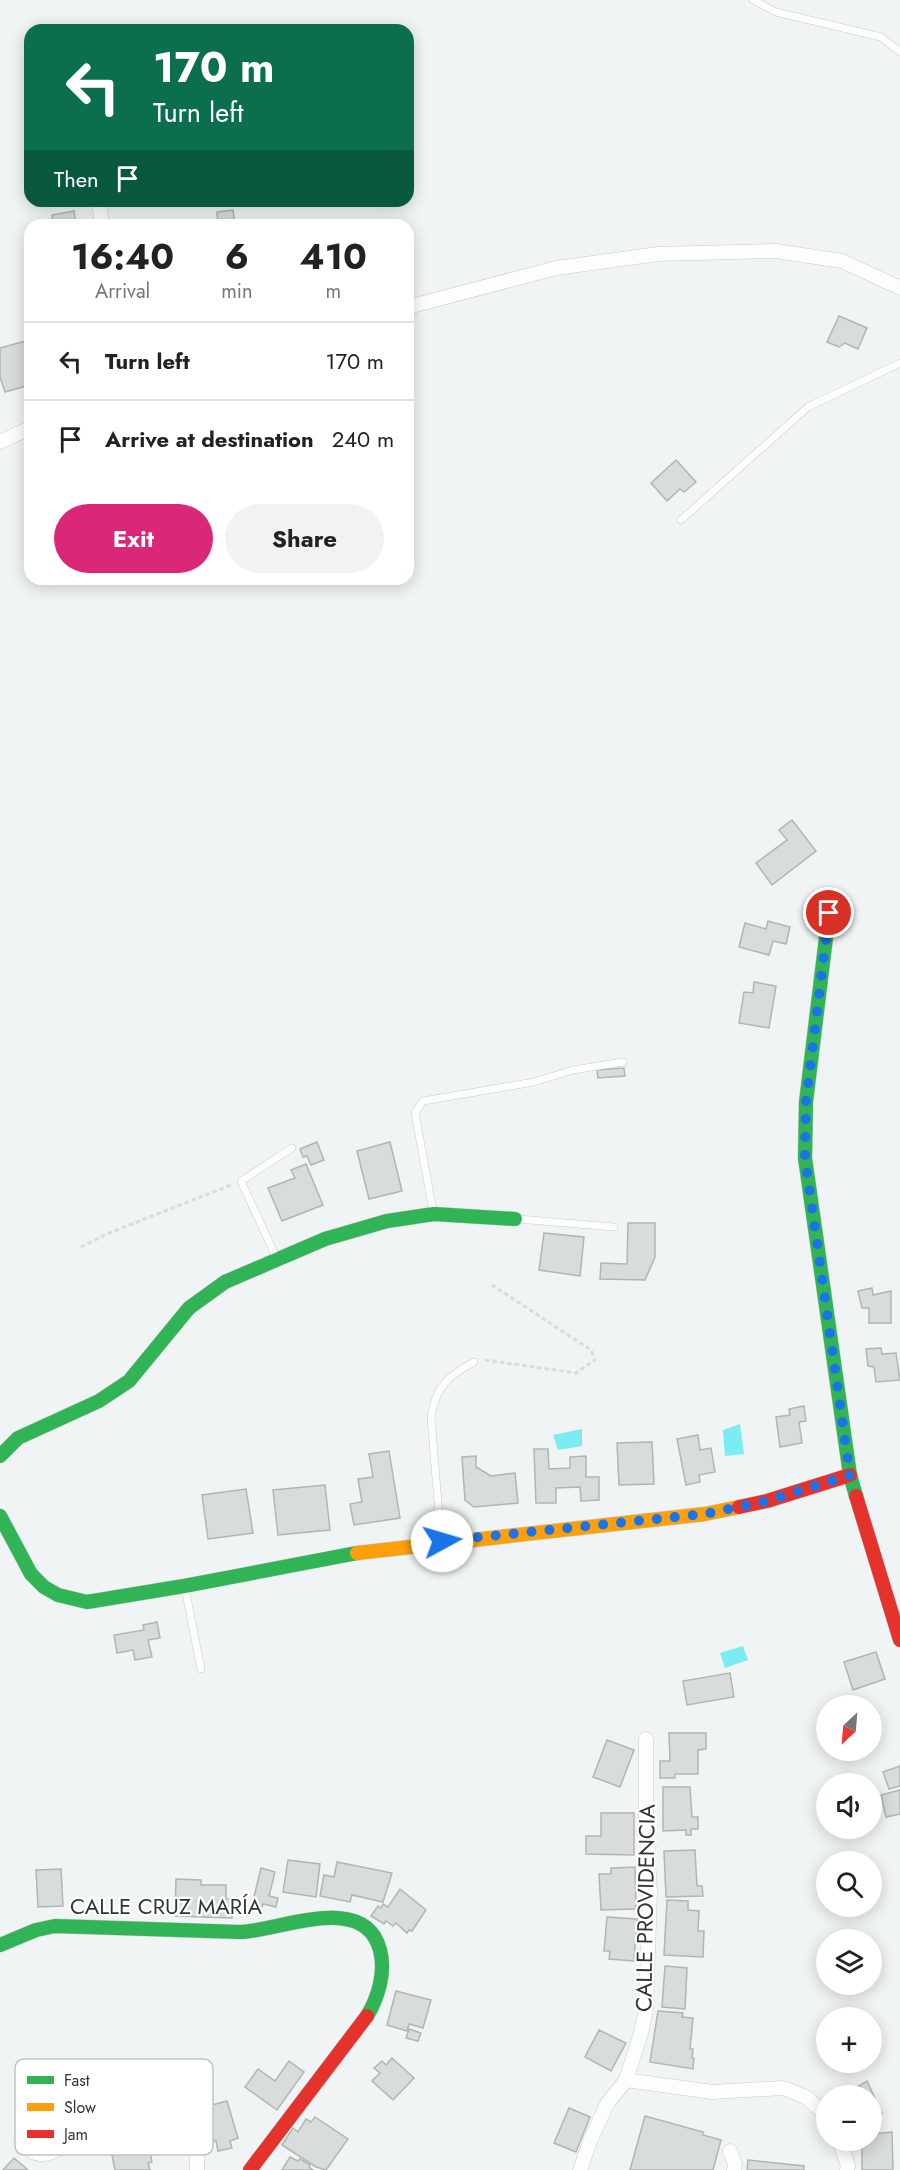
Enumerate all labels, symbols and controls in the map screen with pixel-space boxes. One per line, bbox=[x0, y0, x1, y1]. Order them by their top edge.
text: 170 m bbox=[153, 37, 275, 98]
icon: left bbox=[54, 48, 132, 126]
text: Turn left bbox=[153, 93, 243, 132]
icon: arrive bbox=[111, 162, 144, 195]
text: Then bbox=[54, 163, 99, 195]
text: 16:40 bbox=[71, 230, 174, 282]
text: 6 bbox=[225, 230, 249, 282]
text: 410 bbox=[300, 230, 367, 282]
text: Arrival bbox=[95, 277, 150, 306]
text: min bbox=[221, 277, 252, 306]
text: m bbox=[325, 277, 341, 306]
icon: left bbox=[54, 345, 87, 378]
text: Turn left bbox=[105, 345, 190, 377]
text: 170 m bbox=[326, 345, 384, 377]
icon: arrive bbox=[54, 423, 87, 456]
text: Arrive at destination bbox=[105, 423, 314, 455]
text: 240 m bbox=[332, 423, 394, 455]
button: Exit bbox=[54, 504, 213, 573]
button: Share bbox=[225, 504, 384, 573]
pin bbox=[803, 887, 854, 938]
icon: arrive bbox=[812, 896, 845, 929]
position arrow bbox=[410, 1509, 474, 1573]
north arrow bbox=[816, 1695, 882, 1761]
map controls bbox=[816, 1695, 882, 2151]
button: sound bbox=[816, 1773, 882, 1839]
street label: CALLE PROVIDENCIA bbox=[627, 1803, 663, 2012]
button: search bbox=[816, 1851, 882, 1917]
street label: CALLE CRUZ MARÍA bbox=[70, 1890, 263, 1922]
button: layers bbox=[816, 1929, 882, 1995]
button: + bbox=[816, 2007, 882, 2073]
legend bbox=[15, 2059, 213, 2155]
text: Fast bbox=[64, 2069, 90, 2092]
button: − bbox=[816, 2085, 882, 2151]
text: Slow bbox=[64, 2096, 96, 2119]
text: Jam bbox=[62, 2123, 88, 2146]

